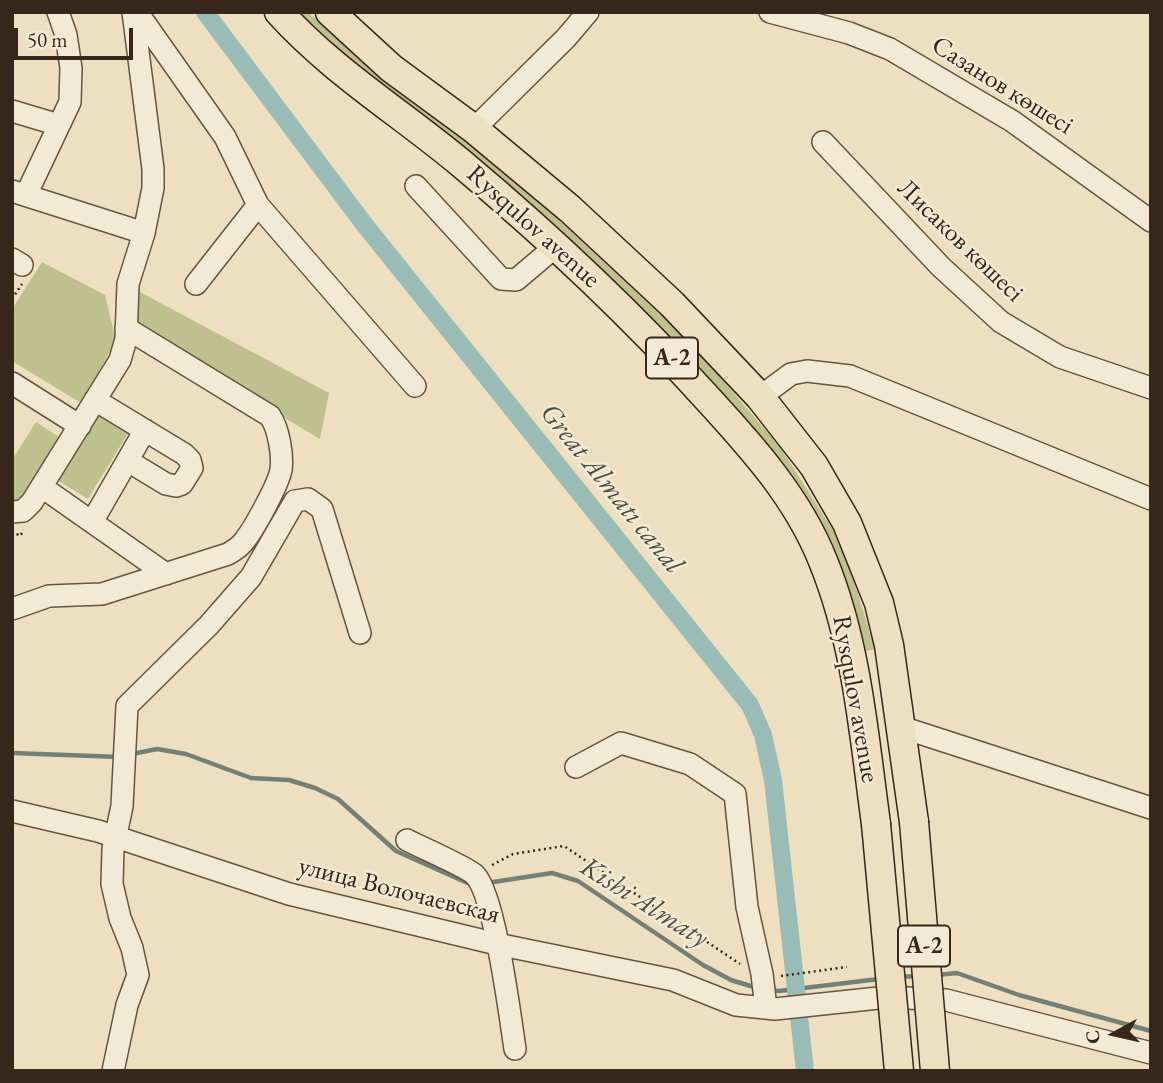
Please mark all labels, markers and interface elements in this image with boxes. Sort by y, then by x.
scale bar [18,14,136,58]
text: 50 m [27,26,68,53]
street label: Сазанов көшесі [925,30,1079,142]
street label: Rysqulov avenue [460,159,606,295]
street label: Лисаков көшесі [890,173,1030,309]
road number: A-2 [646,338,698,379]
water label: Great Almatı canal [532,397,690,581]
street label: Rysqulov avenue [825,613,885,785]
water label: Kіshі Almaty [574,850,714,956]
street label: улица Волочаевская [295,851,503,931]
road number: A-2 [898,926,950,966]
north arrow [1079,999,1149,1069]
text: С [1079,1029,1106,1045]

